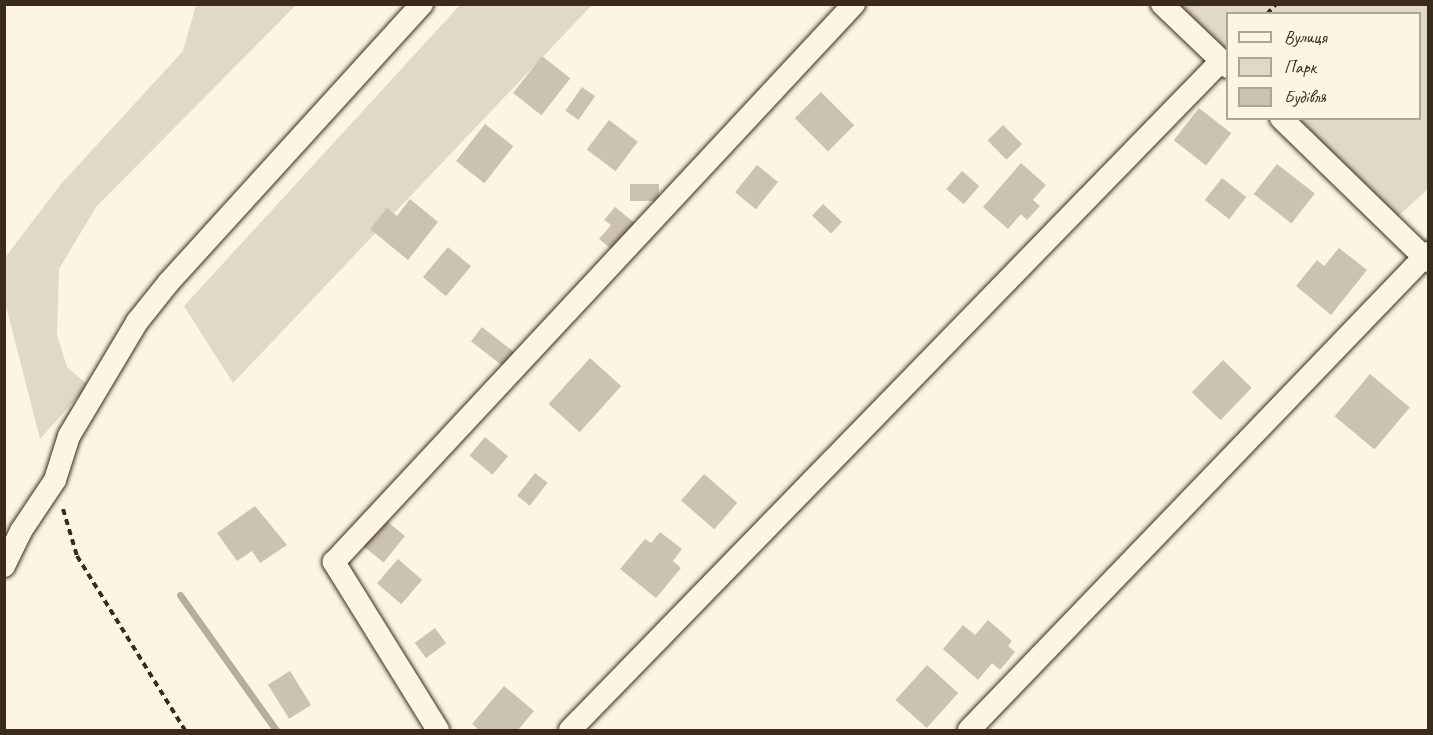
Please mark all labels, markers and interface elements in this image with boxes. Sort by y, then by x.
legend [1226,12,1421,120]
text: Вулиця [1284,26,1327,48]
text: Парк [1284,56,1316,78]
text: Будівля [1284,86,1326,108]

